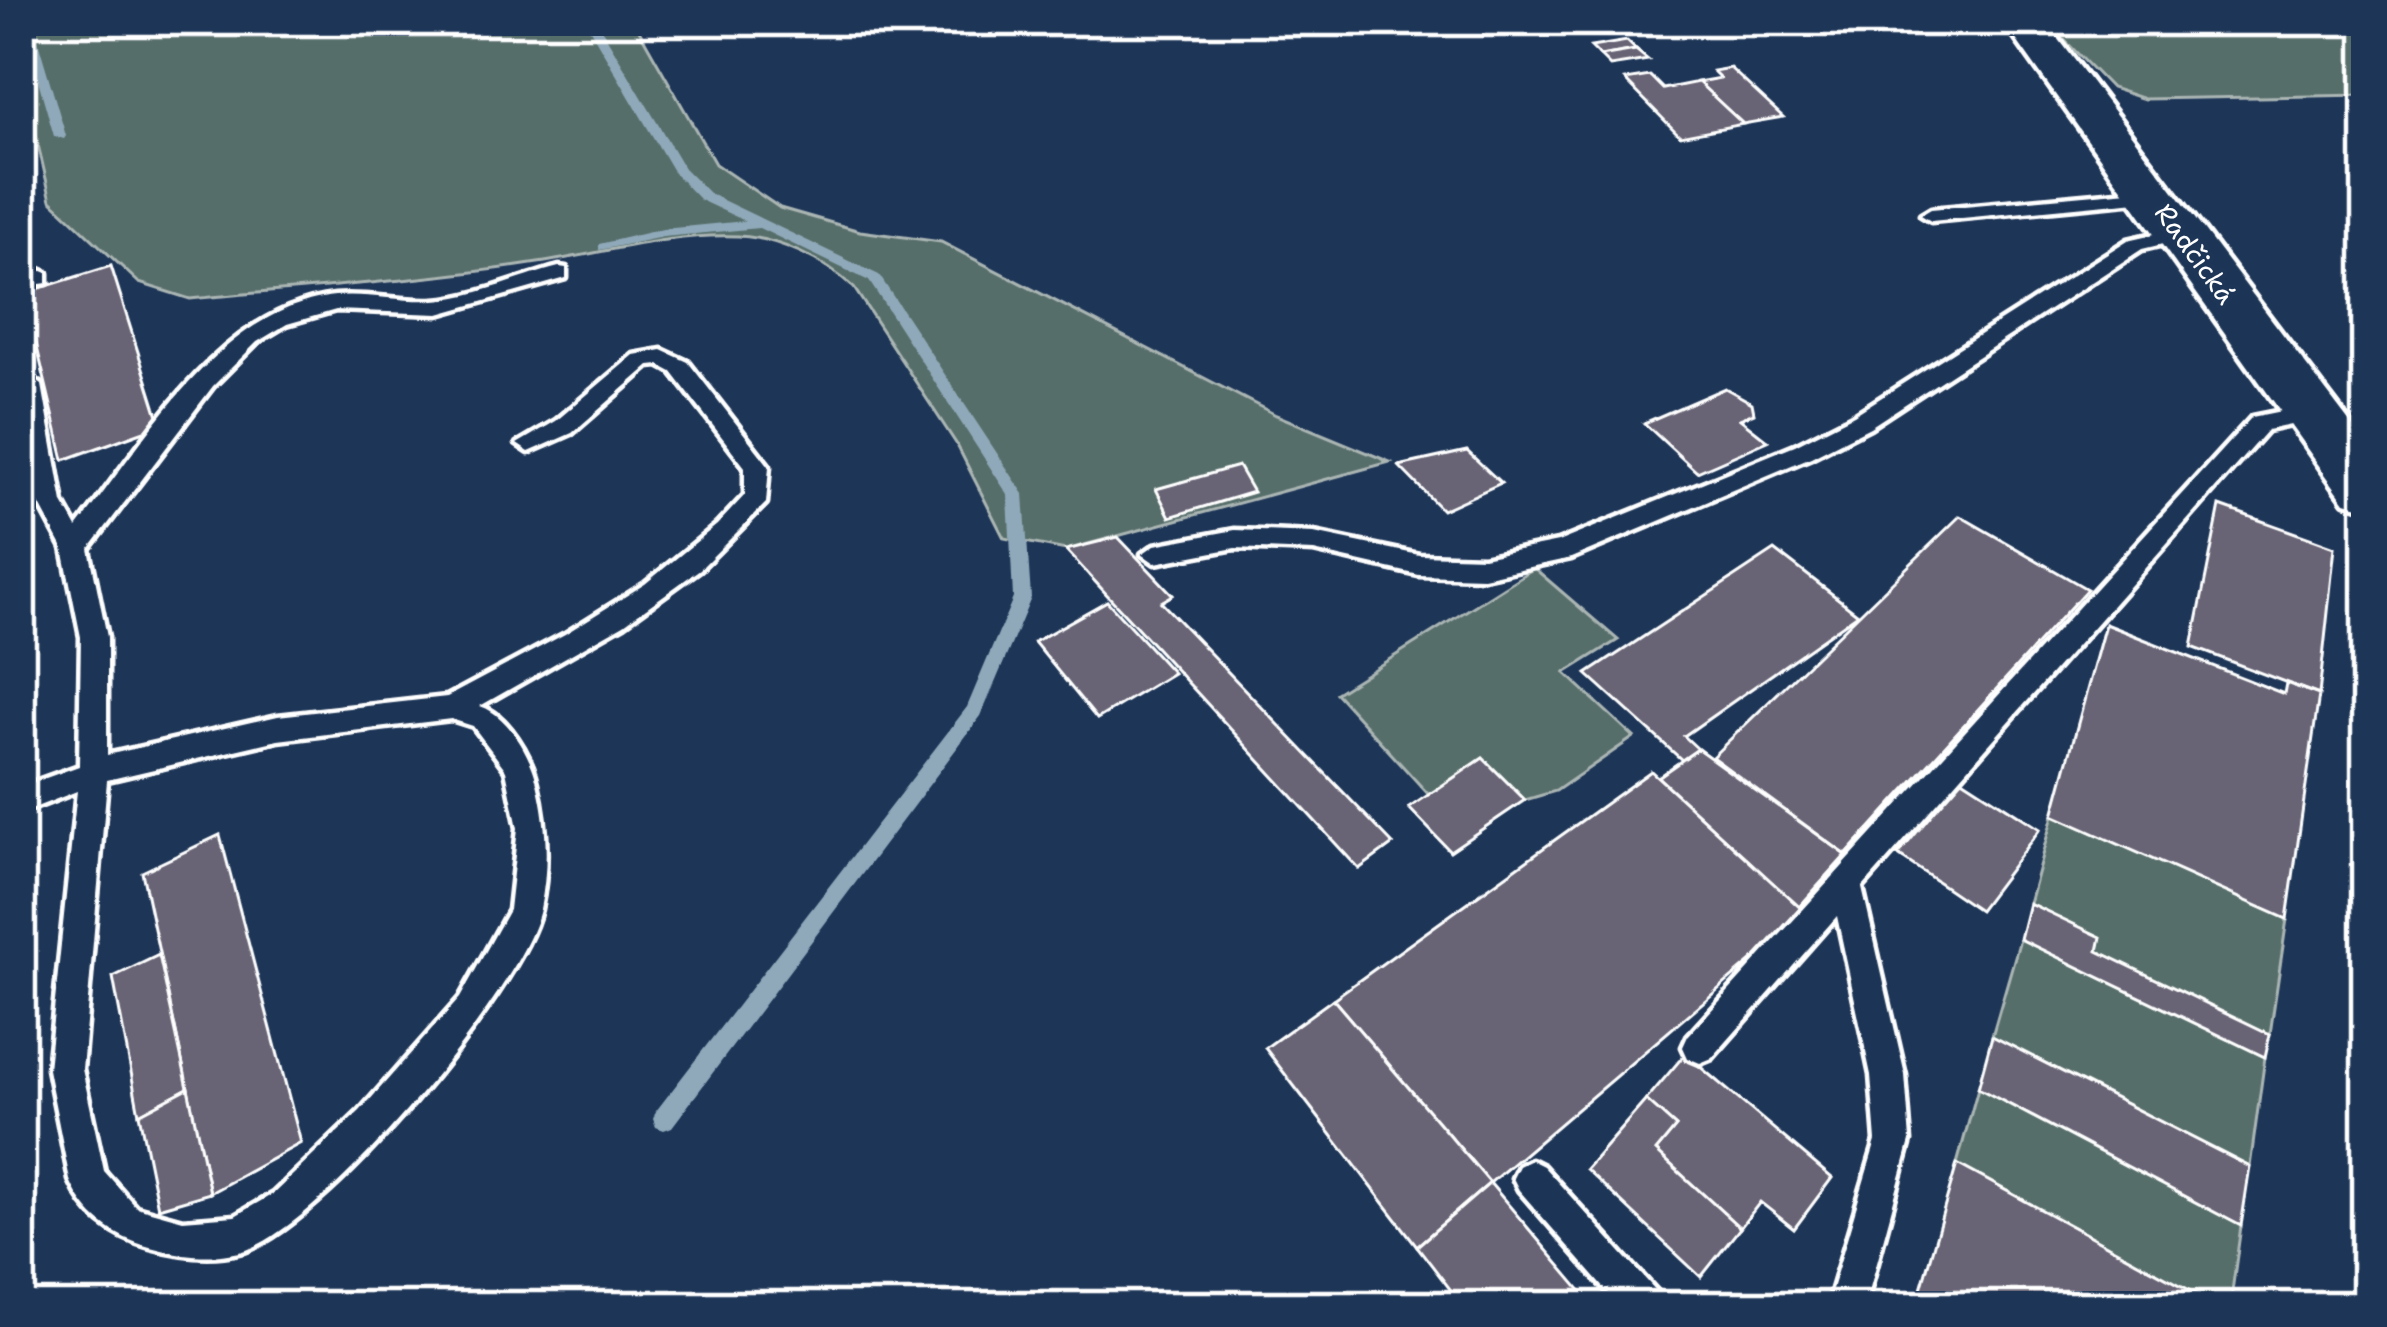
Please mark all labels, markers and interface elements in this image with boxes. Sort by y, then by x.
street label: Radčická [2146,196,2245,312]

